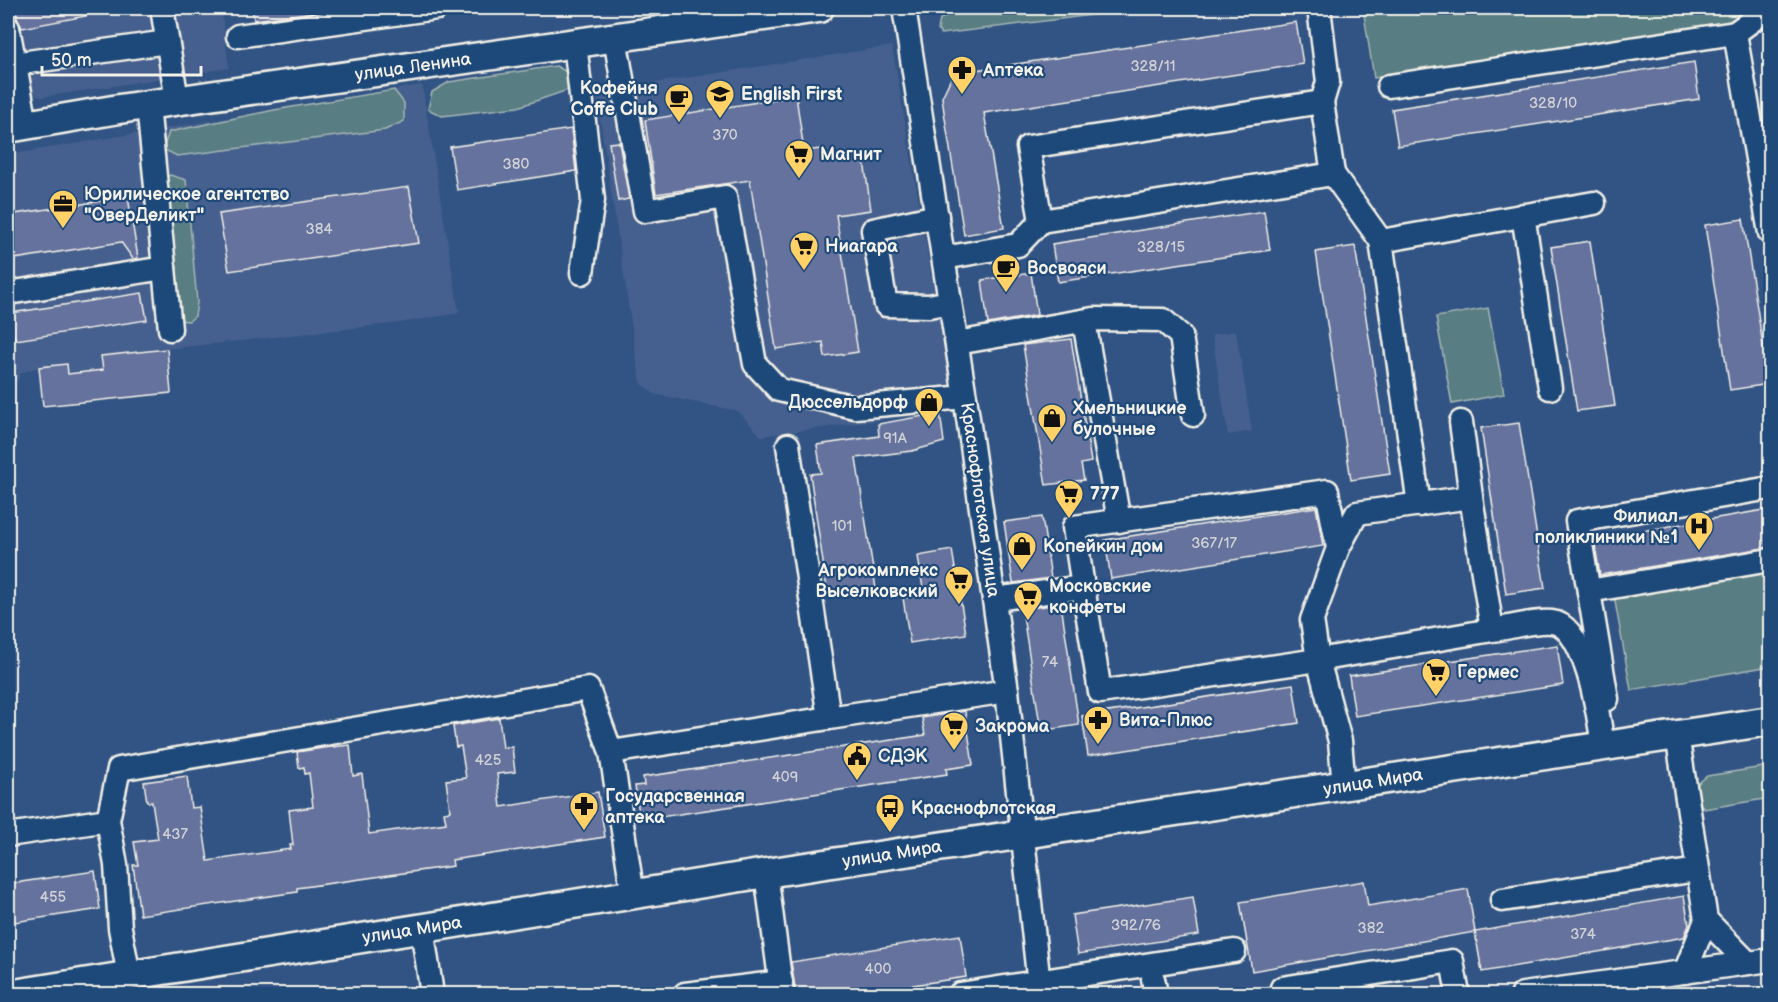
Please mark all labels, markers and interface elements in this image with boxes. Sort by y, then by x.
scale bar [42,39,201,77]
street label: улица Ленина [354,48,473,86]
text: 50 m [51,50,92,71]
pharmacy icon: Аптека [946,54,978,96]
house number: 328/11 [1130,57,1176,76]
place label: Аптека [982,60,1044,81]
place label: Кофейня Coffe Club [571,78,658,120]
school or university icon: English First [704,78,736,120]
cafe icon: Кофейня Coffe Club [663,82,695,124]
place label: English First [741,84,842,105]
house number: 328/10 [1529,94,1577,113]
house number: 370 [712,126,738,145]
supermarket icon: Магнит [783,138,815,180]
place label: Магнит [820,144,882,165]
house number: 380 [503,155,530,174]
place label: Юрилическое агентство "ОверДеликт" [84,184,289,226]
office icon: Юрилическое агентство "ОверДеликт" [47,188,79,230]
house number: 384 [305,220,333,239]
supermarket icon: Ниагара [788,230,820,272]
place label: Ниагара [825,236,898,257]
house number: 328/15 [1137,238,1185,257]
cafe icon: Восвояси [990,252,1022,294]
place label: Восвояси [1027,258,1107,279]
shop icon: Дюссельдорф [913,386,945,428]
place label: Дюссельдорф [788,392,909,413]
place label: Хмельницкие булочные [1072,398,1186,440]
street label: Краснофлотская улица [956,401,1004,599]
shop icon: Хмельницкие булочные [1036,402,1068,444]
house number: 91А [883,429,908,448]
supermarket icon: 777 [1053,478,1085,520]
place label: 777 [1090,484,1120,505]
place label: Филиал поликлиники №1 [1535,506,1678,548]
hospital icon: Филиал поликлиники №1 [1683,510,1715,552]
house number: 101 [832,517,852,536]
shop icon: Копейкин дом [1006,530,1038,572]
house number: 367/17 [1191,534,1237,553]
place label: Копейкин дом [1043,536,1163,557]
place label: Агрокомплекс Выселковский [815,560,938,602]
supermarket icon: Агрокомплекс Выселковский [943,564,975,606]
place label: Московские конфеты [1049,576,1151,618]
supermarket icon: Московские конфеты [1012,580,1044,622]
house number: 74 [1042,653,1058,672]
supermarket icon: Гермес [1420,656,1452,698]
place label: Гермес [1457,662,1519,683]
pharmacy icon: Вита-Плюс [1082,704,1114,746]
supermarket icon: Закрома [938,710,970,752]
place label: Вита-Плюс [1119,710,1213,731]
place label: Закрома [975,716,1050,737]
public building icon: СДЭК [841,740,873,782]
place label: СДЭК [878,746,928,767]
house number: 425 [475,751,501,770]
street label: улица Мира [1322,764,1425,800]
house number: 409 [772,768,798,787]
place label: Государсвенная аптека [605,786,745,828]
pharmacy icon: Государсвенная аптека [568,790,600,832]
bus stop icon: Краснофлотская [874,792,906,834]
place label: Краснофлотская [911,798,1056,819]
house number: 437 [162,825,189,844]
street label: улица Мира [841,836,944,872]
house number: 455 [40,888,66,907]
street label: улица Мира [361,912,464,948]
house number: 392/76 [1111,916,1161,935]
house number: 382 [1358,919,1385,938]
house number: 374 [1570,925,1596,944]
house number: 400 [865,960,892,979]

